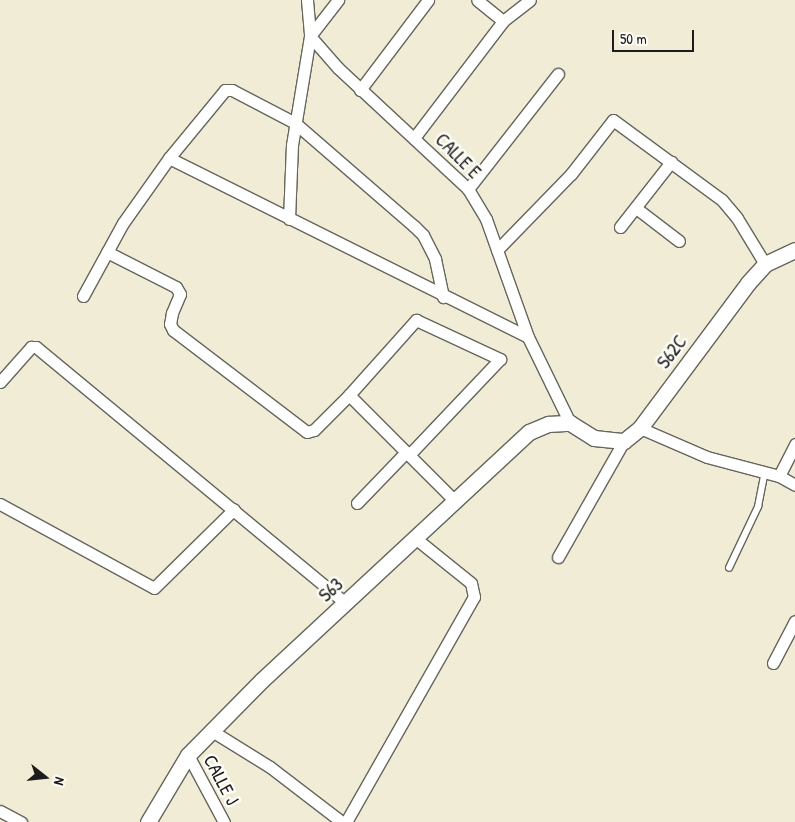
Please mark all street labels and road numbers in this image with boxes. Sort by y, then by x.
street label: CALLE E [430,128,486,184]
street label: S62C [652,331,692,373]
street label: S63 [314,573,348,607]
street label: CALLE J [198,751,244,809]

